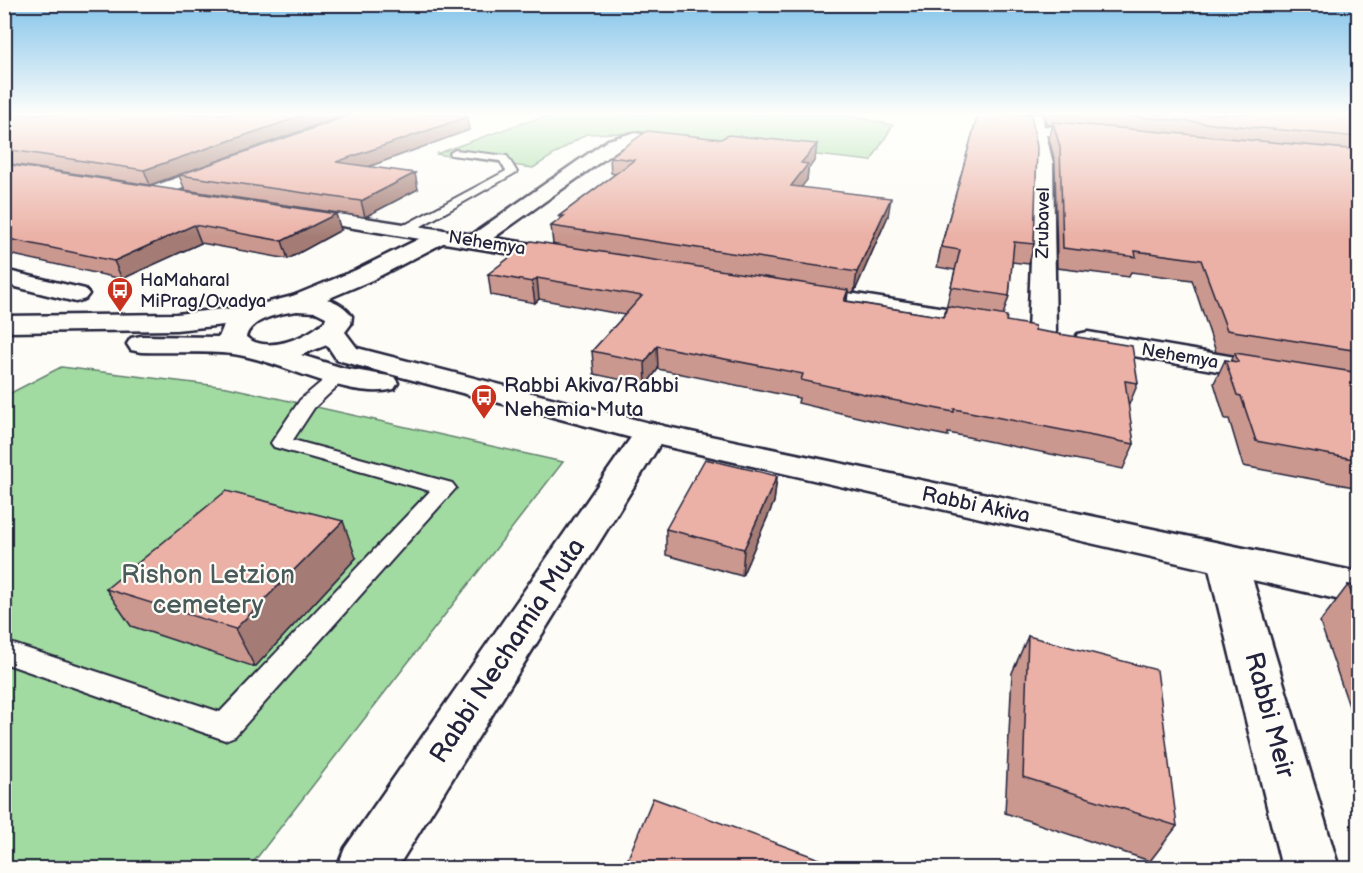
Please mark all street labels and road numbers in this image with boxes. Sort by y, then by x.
street label: Zrubavel [1032,187,1054,260]
street label: Nehemya [447,227,527,259]
street label: Nehemya [1140,339,1220,373]
street label: Rabbi Akiva [920,481,1032,529]
street label: Rabbi Nechamia Muta [424,533,592,769]
street label: Rabbi Meir [1237,649,1301,782]

